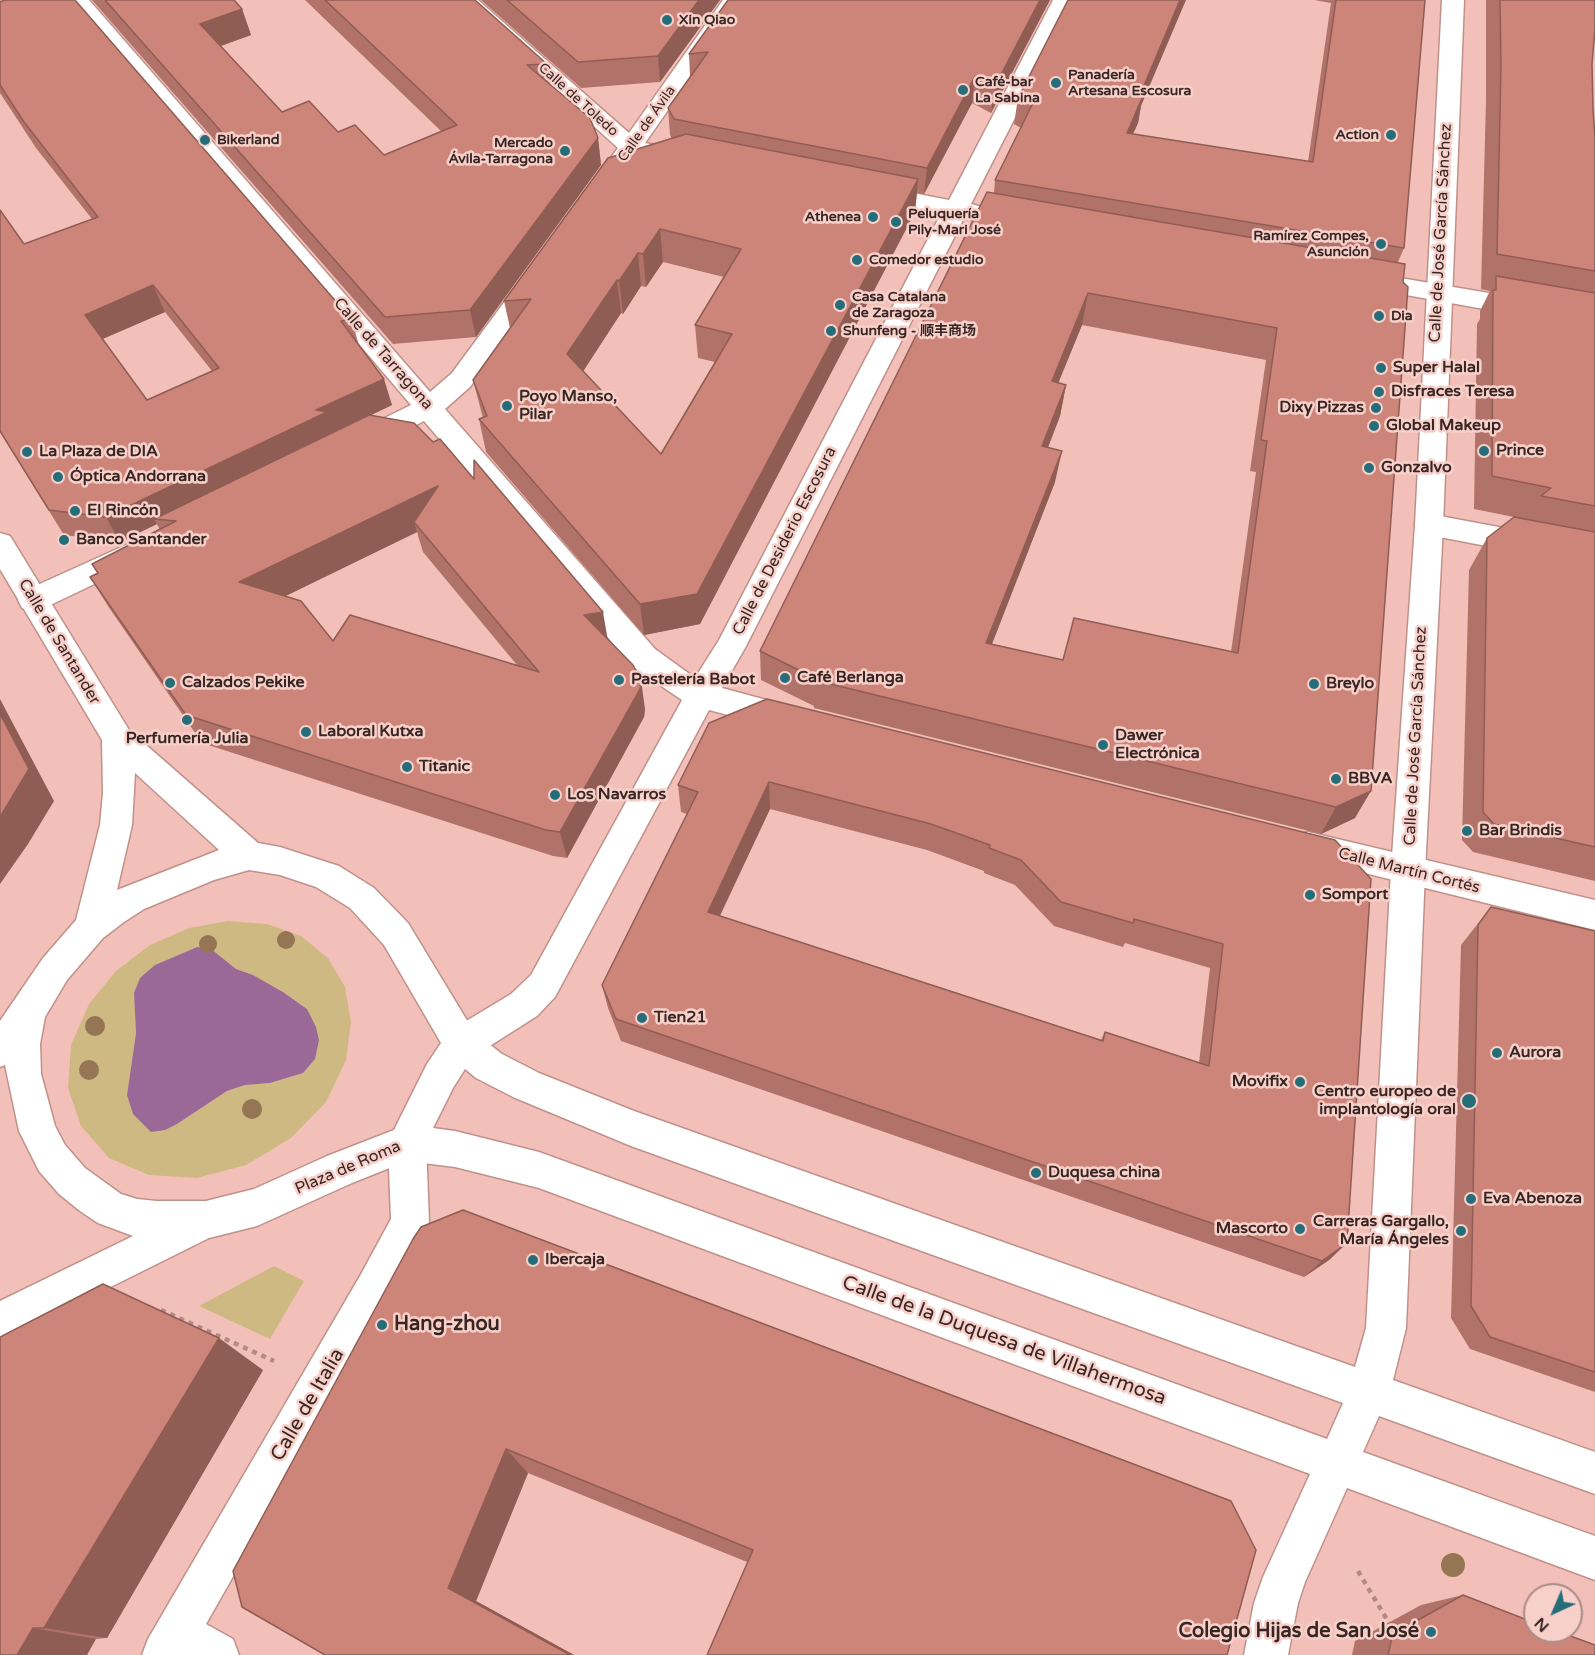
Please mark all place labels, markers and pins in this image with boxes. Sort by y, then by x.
place label: Xin Qiao [679,12,735,28]
marker: Xin Qiao [660,13,674,27]
place label: Panadería Artesana Escosura [1068,67,1191,100]
place label: Café-bar La Sabina [975,74,1040,106]
marker: Panadería Artesana Escosura [1049,76,1063,90]
marker: Café-bar La Sabina [956,83,970,97]
place label: Action [1335,127,1379,143]
marker: Action [1384,128,1398,142]
place label: Bikerland [217,132,280,148]
marker: Bikerland [198,133,212,147]
place label: Mercado Ávila-Tarragona [448,135,553,168]
marker: Mercado Ávila-Tarragona [558,144,572,158]
place label: Peluquería Pily-Mari José [908,206,1001,238]
place label: Athenea [805,209,861,225]
marker: Athenea [866,210,880,224]
marker: Peluquería Pily-Mari José [889,215,903,229]
place label: Ramírez Compes, Asunción [1253,228,1369,260]
marker: Ramírez Compes, Asunción [1374,237,1388,251]
place label: Comedor estudio [869,252,983,268]
marker: Comedor estudio [850,253,864,267]
place label: Casa Catalana de Zaragoza [852,289,946,322]
marker: Casa Catalana de Zaragoza [833,298,847,312]
place label: Dia [1391,308,1413,324]
marker: Dia [1372,309,1386,323]
place label: Shunfeng - 顺丰商场 [843,323,976,339]
marker: Shunfeng - 顺丰商场 [824,324,838,338]
place label: Super Halal [1393,358,1480,378]
marker: Super Halal [1374,361,1388,375]
place label: Disfraces Teresa [1391,382,1515,402]
marker: Disfraces Teresa [1372,385,1386,399]
place label: Poyo Manso, Pilar [519,387,617,425]
place label: Dixy Pizzas [1279,398,1364,418]
marker: Poyo Manso, Pilar [500,399,514,413]
marker: Dixy Pizzas [1369,401,1383,415]
place label: Global Makeup [1386,416,1501,436]
marker: Global Makeup [1367,419,1381,433]
place label: Prince [1496,441,1544,461]
place label: La Plaza de DIA [39,442,158,462]
marker: Prince [1477,444,1491,458]
marker: La Plaza de DIA [20,445,34,459]
place label: Gonzalvo [1381,458,1452,478]
marker: Gonzalvo [1362,461,1376,475]
place label: Óptica Andorrana [70,467,206,487]
marker: Óptica Andorrana [51,470,65,484]
place label: El Rincón [87,501,158,521]
marker: El Rincón [68,504,82,518]
place label: Banco Santander [76,530,207,550]
marker: Banco Santander [57,533,71,547]
place label: Café Berlanga [797,668,904,688]
place label: Pastelería Babot [631,670,755,690]
marker: Café Berlanga [778,671,792,685]
place label: Calzados Pekike [182,673,305,693]
marker: Pastelería Babot [612,673,626,687]
place label: Breylo [1326,674,1374,694]
marker: Calzados Pekike [163,676,177,690]
marker: Breylo [1307,677,1321,691]
marker: Perfumería Julia [180,713,194,727]
place label: Laboral Kutxa [318,722,424,742]
marker: Laboral Kutxa [299,725,313,739]
place label: Dawer Electrónica [1115,726,1200,764]
place label: Perfumería Julia [126,729,248,749]
marker: Dawer Electrónica [1096,738,1110,752]
place label: Titanic [419,757,470,777]
marker: Titanic [400,760,414,774]
place label: BBVA [1348,769,1392,789]
marker: BBVA [1329,772,1343,786]
place label: Los Navarros [567,785,666,805]
marker: Los Navarros [548,788,562,802]
place label: Bar Brindis [1479,821,1562,841]
marker: Bar Brindis [1460,824,1474,838]
place label: Somport [1322,885,1388,905]
marker: Somport [1303,888,1317,902]
place label: Tien21 [654,1008,706,1028]
marker: Tien21 [635,1011,649,1025]
place label: Aurora [1509,1043,1561,1063]
marker: Aurora [1490,1046,1504,1060]
place label: Movifix [1232,1072,1288,1092]
marker: Movifix [1293,1075,1307,1089]
place label: Centro europeo de implantología oral [1314,1082,1456,1120]
marker: Centro europeo de implantología oral [1460,1092,1478,1110]
place label: Duquesa china [1048,1163,1160,1183]
marker: Duquesa china [1029,1166,1043,1180]
place label: Eva Abenoza [1483,1189,1582,1209]
marker: Eva Abenoza [1464,1192,1478,1206]
place label: Carreras Gargallo, María Ángeles [1313,1212,1449,1250]
place label: Mascorto [1216,1219,1288,1239]
marker: Mascorto [1293,1222,1307,1236]
marker: Carreras Gargallo, María Ángeles [1454,1224,1468,1238]
place label: Ibercaja [545,1250,605,1270]
marker: Ibercaja [526,1253,540,1267]
place label: Hang-zhou [394,1313,500,1337]
marker: Hang-zhou [375,1318,389,1332]
place label: Colegio Hijas de San José [1179,1620,1419,1644]
marker: Colegio Hijas de San José [1424,1625,1438,1639]

